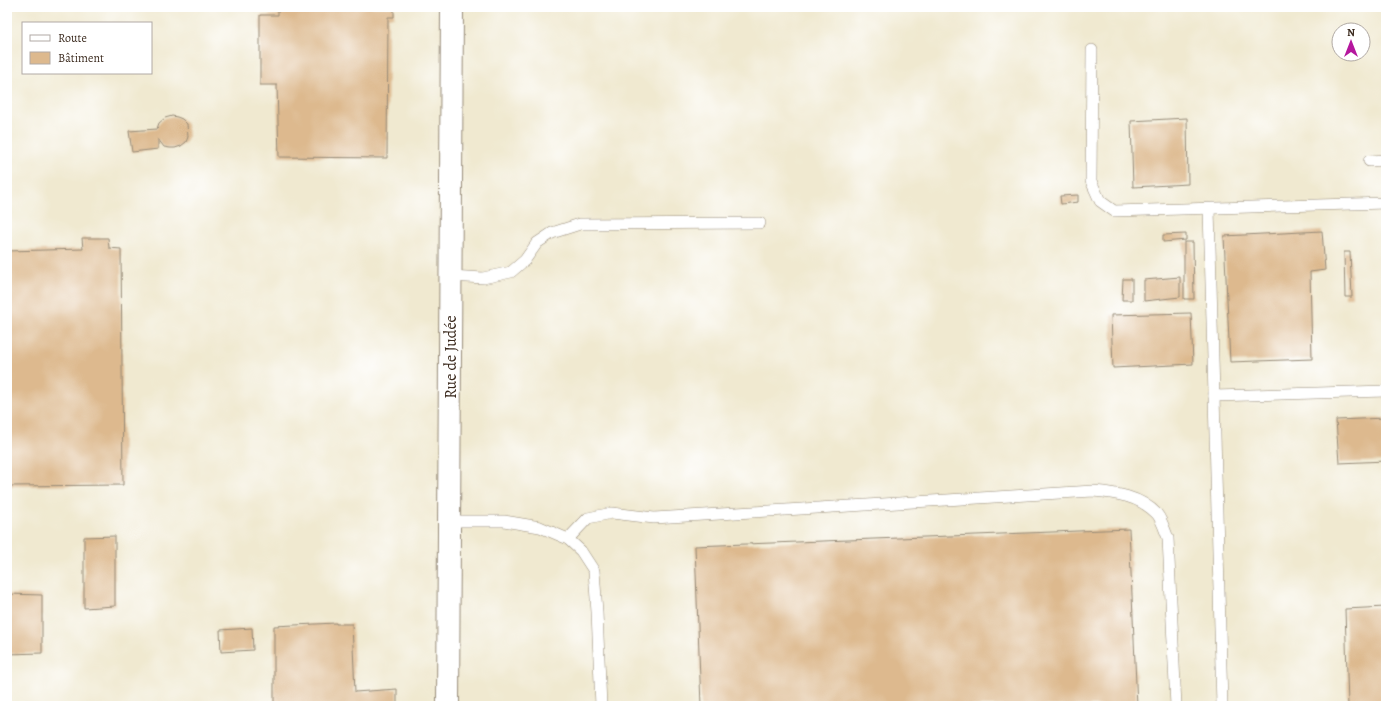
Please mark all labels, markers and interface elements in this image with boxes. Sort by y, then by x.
legend [22,22,152,74]
north arrow [1331,22,1371,62]
text: N [1347,25,1355,40]
text: Route [58,30,87,46]
text: Bâtiment [58,50,104,66]
street label: Rue de Judée [440,315,462,399]

